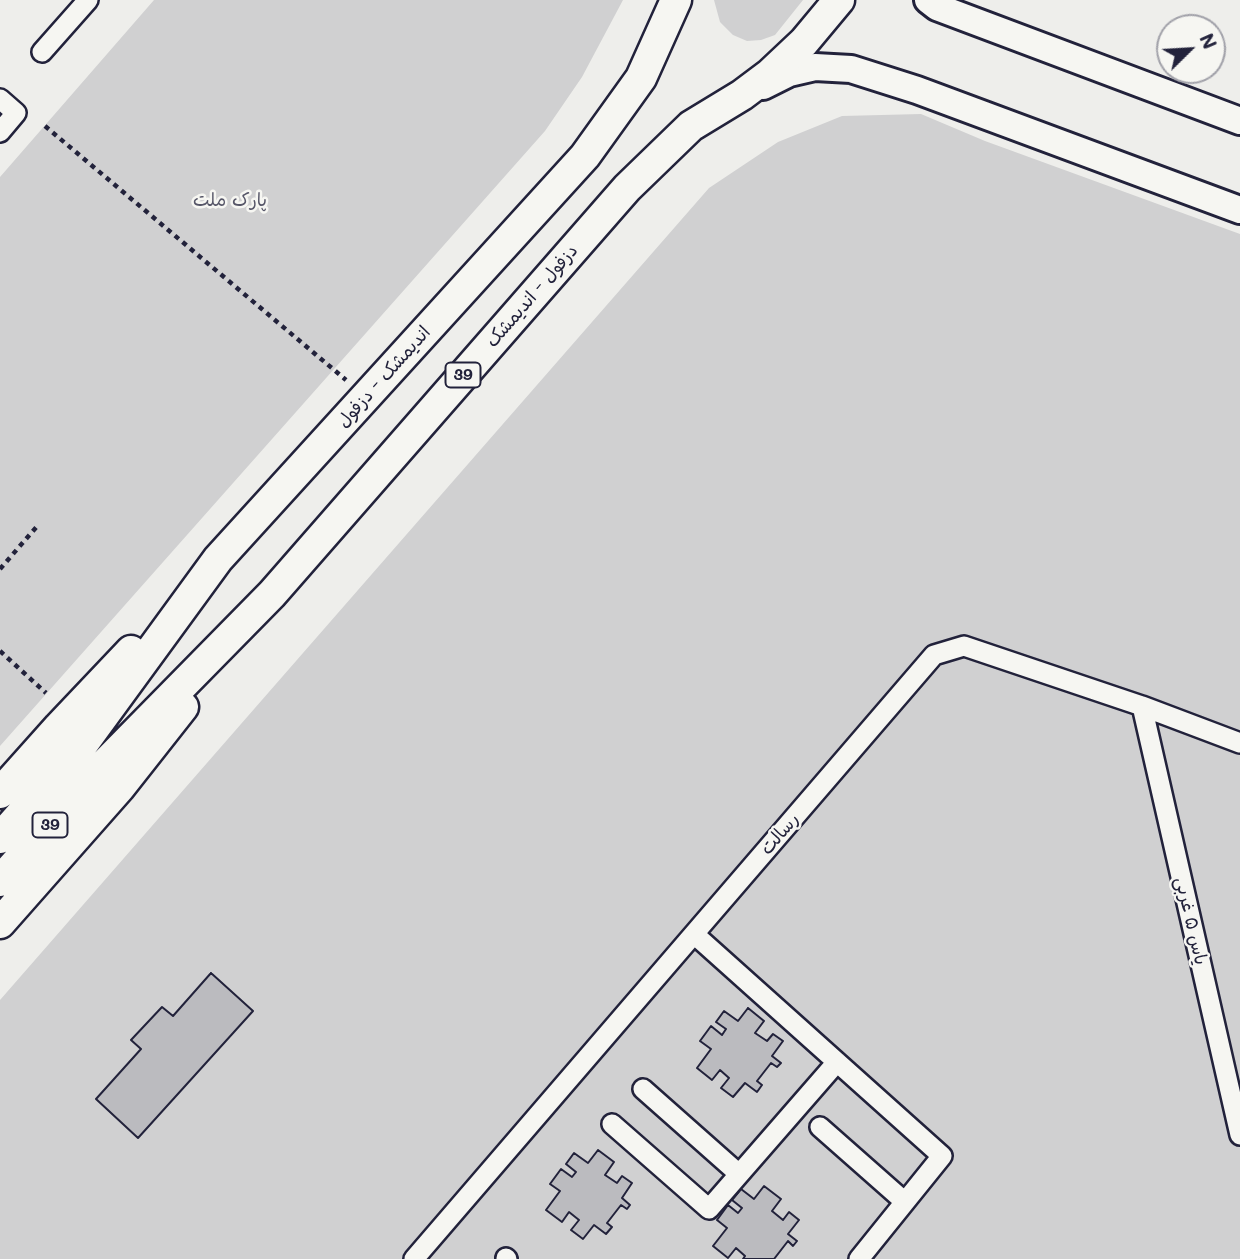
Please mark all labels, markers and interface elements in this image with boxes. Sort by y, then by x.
north arrow [1156,14,1226,84]
text: N [1194,29,1223,53]
park label: پارک ملت [193,189,267,211]
street label: دزفول - اندیمشک [481,240,583,352]
street label: اندیمشک - دزفول [333,322,435,432]
road number: 39 [446,362,480,388]
street label: رسالت [756,809,804,859]
road number: 39 [32,812,68,838]
street label: یاس ۵ غربی [1170,875,1212,967]

